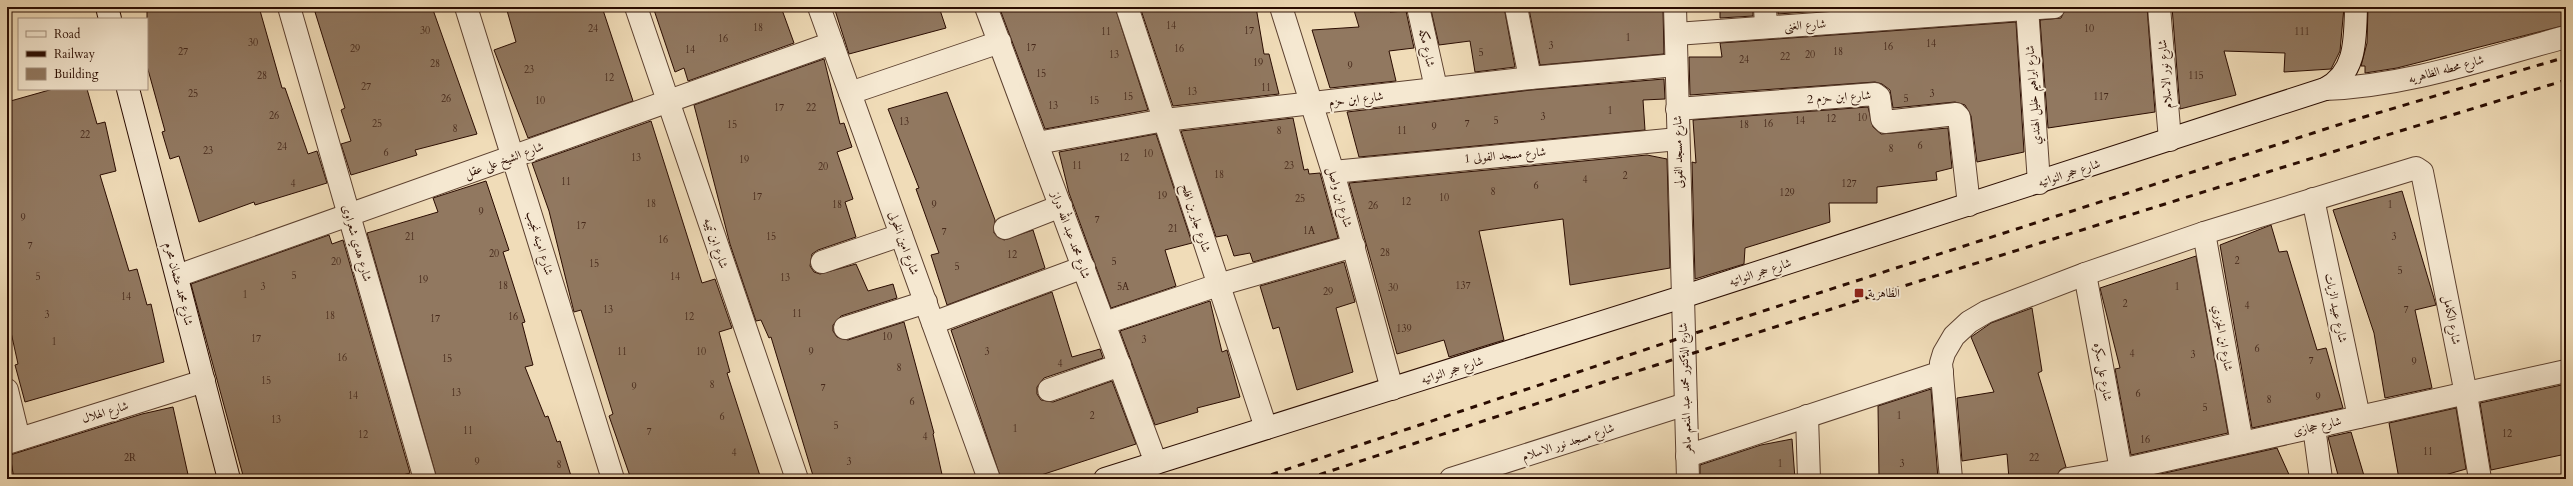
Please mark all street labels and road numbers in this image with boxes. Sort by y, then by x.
street label: شارع الغنى [1784,16,1827,37]
street label: شارع مكه [1412,28,1439,69]
street label: شارع نور الاسلام [2154,38,2179,109]
street label: شارع ابراهيم خليل الهندي [2022,44,2048,145]
street label: شارع محطه الظاهريه [2406,51,2486,90]
street label: شارع ابن حزم 2 [1806,87,1872,110]
street label: شارع ابن حزم [1328,88,1385,113]
street label: شارع مسجد الفولى [1669,115,1690,189]
street label: شارع الشيخ على عقل [462,138,547,185]
street label: شارع مسجد الفولى 1 [1463,143,1547,170]
street label: شارع حجر النواتيه [2036,155,2103,193]
street label: شارع ابن واصل [1321,165,1356,230]
street label: شارع جابر بن افلح [1175,182,1215,256]
street label: شارع محمد عبد الله دراز [1045,188,1096,282]
street label: شارع هدي شعراوى [335,203,376,284]
street label: شارع امينه نجيب [520,209,557,278]
street label: شارع امين الخولى [882,209,923,278]
street label: شارع ابن تيميه [697,216,732,272]
street label: شارع محمد عثمان محرم [158,241,197,328]
street label: شارع حجر النواتيه [1727,254,1794,292]
street label: شارع عبيد الزيات [2318,272,2351,345]
street label: شارع الكامل [2436,294,2465,347]
street label: شارع ابن الجزري [2206,304,2237,373]
street label: شارع الدكتور محمد عبد المنعم ماهر [1675,322,1698,456]
street label: شارع على سكره [2087,342,2116,403]
street label: شارع حجر النواتيه [1419,352,1486,390]
street label: شارع الهلال [80,397,131,430]
street label: شارع حجازى [2291,413,2344,442]
street label: شارع مسجد نور الاسلام [1520,419,1617,467]

